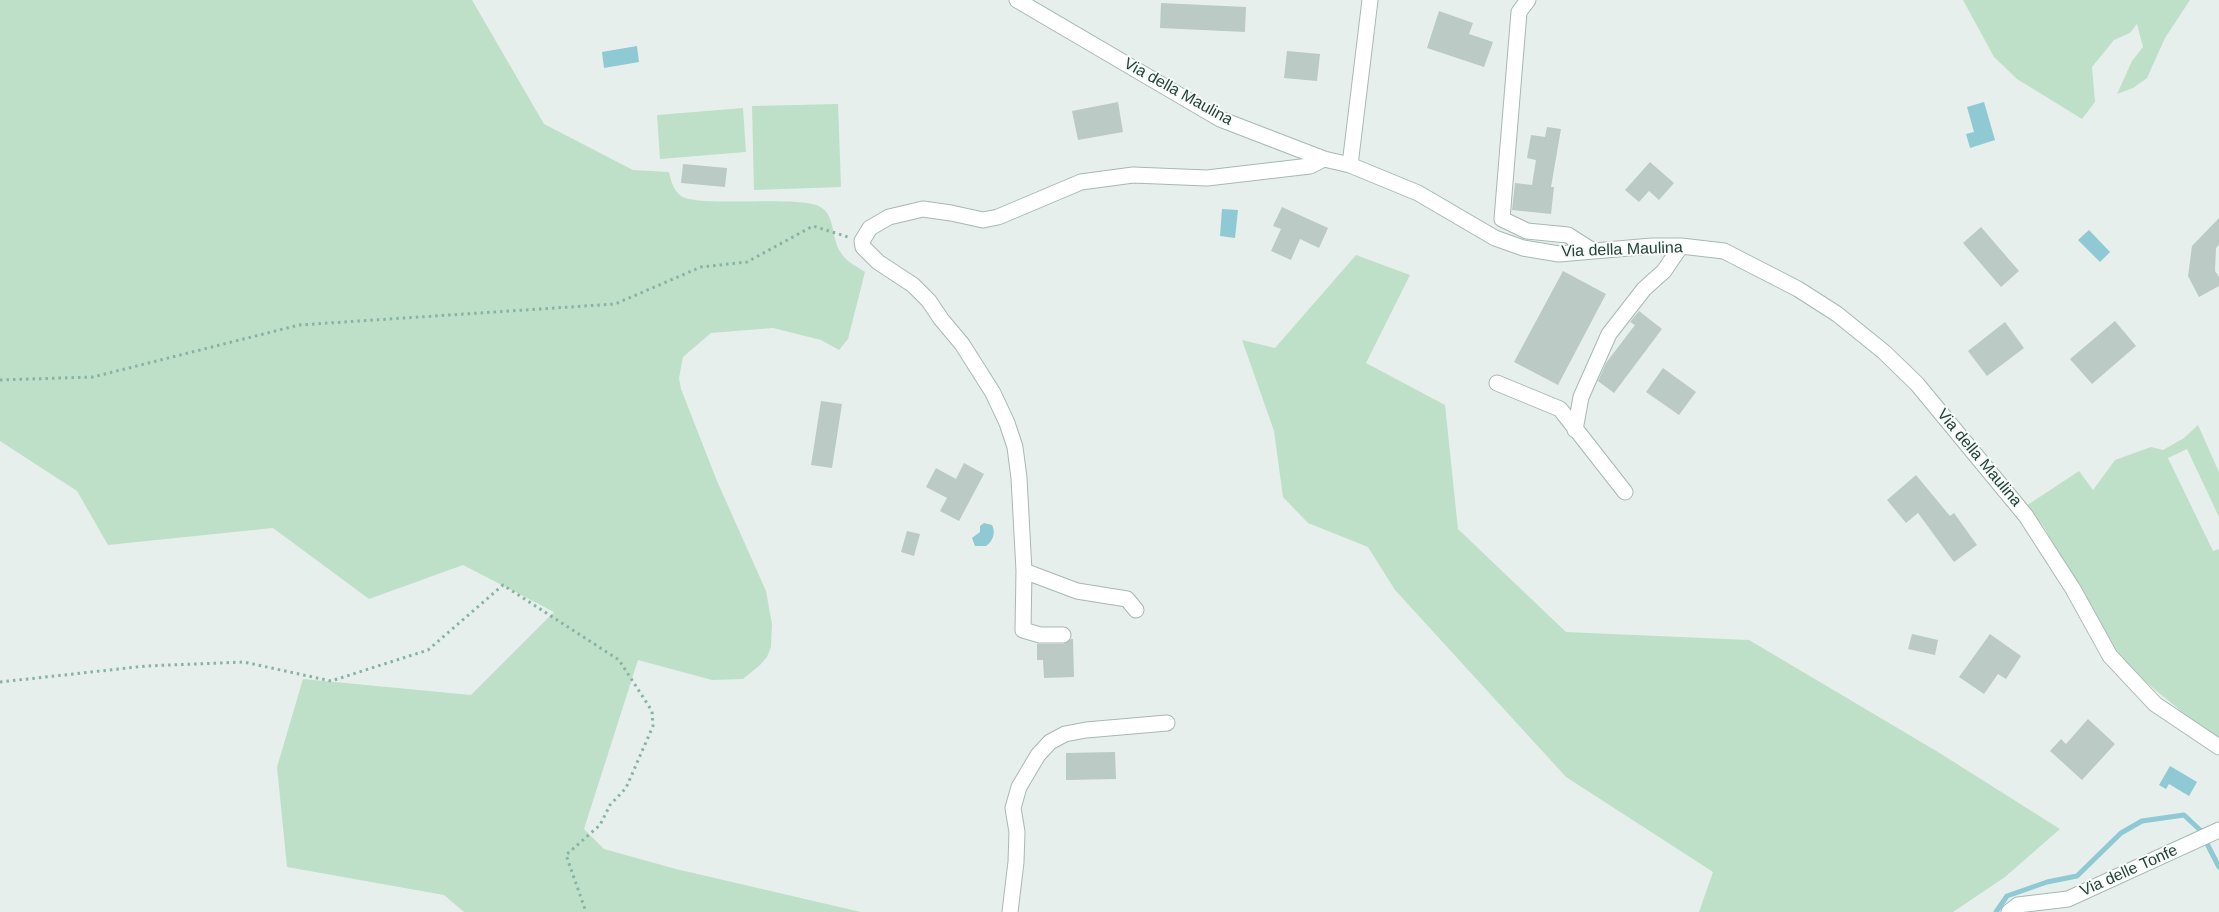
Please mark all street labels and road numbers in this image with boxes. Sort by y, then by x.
street label: Via della Maulina [1120,54,1236,130]
street label: Via della Maulina [1561,238,1683,262]
street label: Via della Maulina [1933,405,2025,511]
street label: Via delle Tonfe [2077,841,2181,901]

